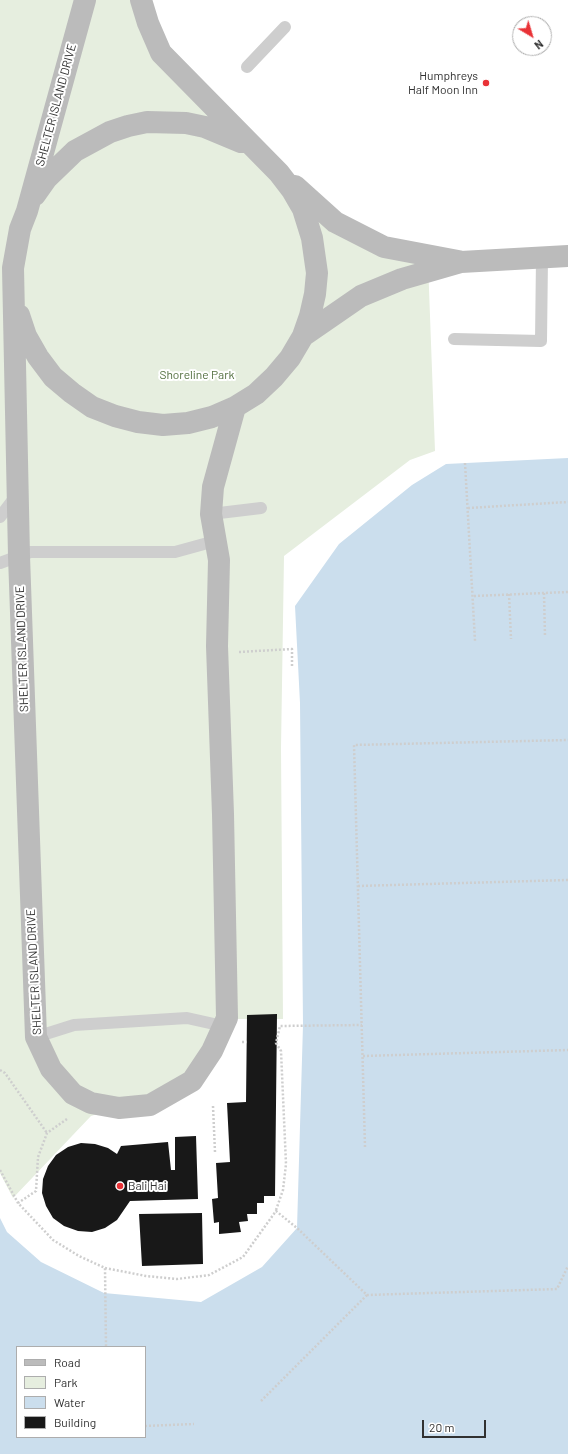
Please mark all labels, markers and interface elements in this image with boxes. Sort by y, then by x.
north arrow [512,16,552,56]
text: N [532,38,546,52]
street label: SHELTER ISLAND DRIVE [33,42,79,168]
place label: Humphreys Half Moon Inn [408,69,478,97]
marker: Humphreys Half Moon Inn [481,78,491,88]
park label: Shoreline Park [159,368,235,382]
street label: SHELTER ISLAND DRIVE [13,586,31,712]
street label: SHELTER ISLAND DRIVE [24,909,44,1035]
place label: Bali Hai [128,1179,167,1193]
marker: Bali Hai [115,1181,125,1191]
legend [16,1346,146,1438]
text: Road [54,1355,81,1369]
text: Park [54,1375,78,1389]
text: Water [54,1395,85,1409]
scale bar [424,1412,488,1438]
text: Building [54,1415,96,1429]
text: 20 m [429,1420,455,1434]

